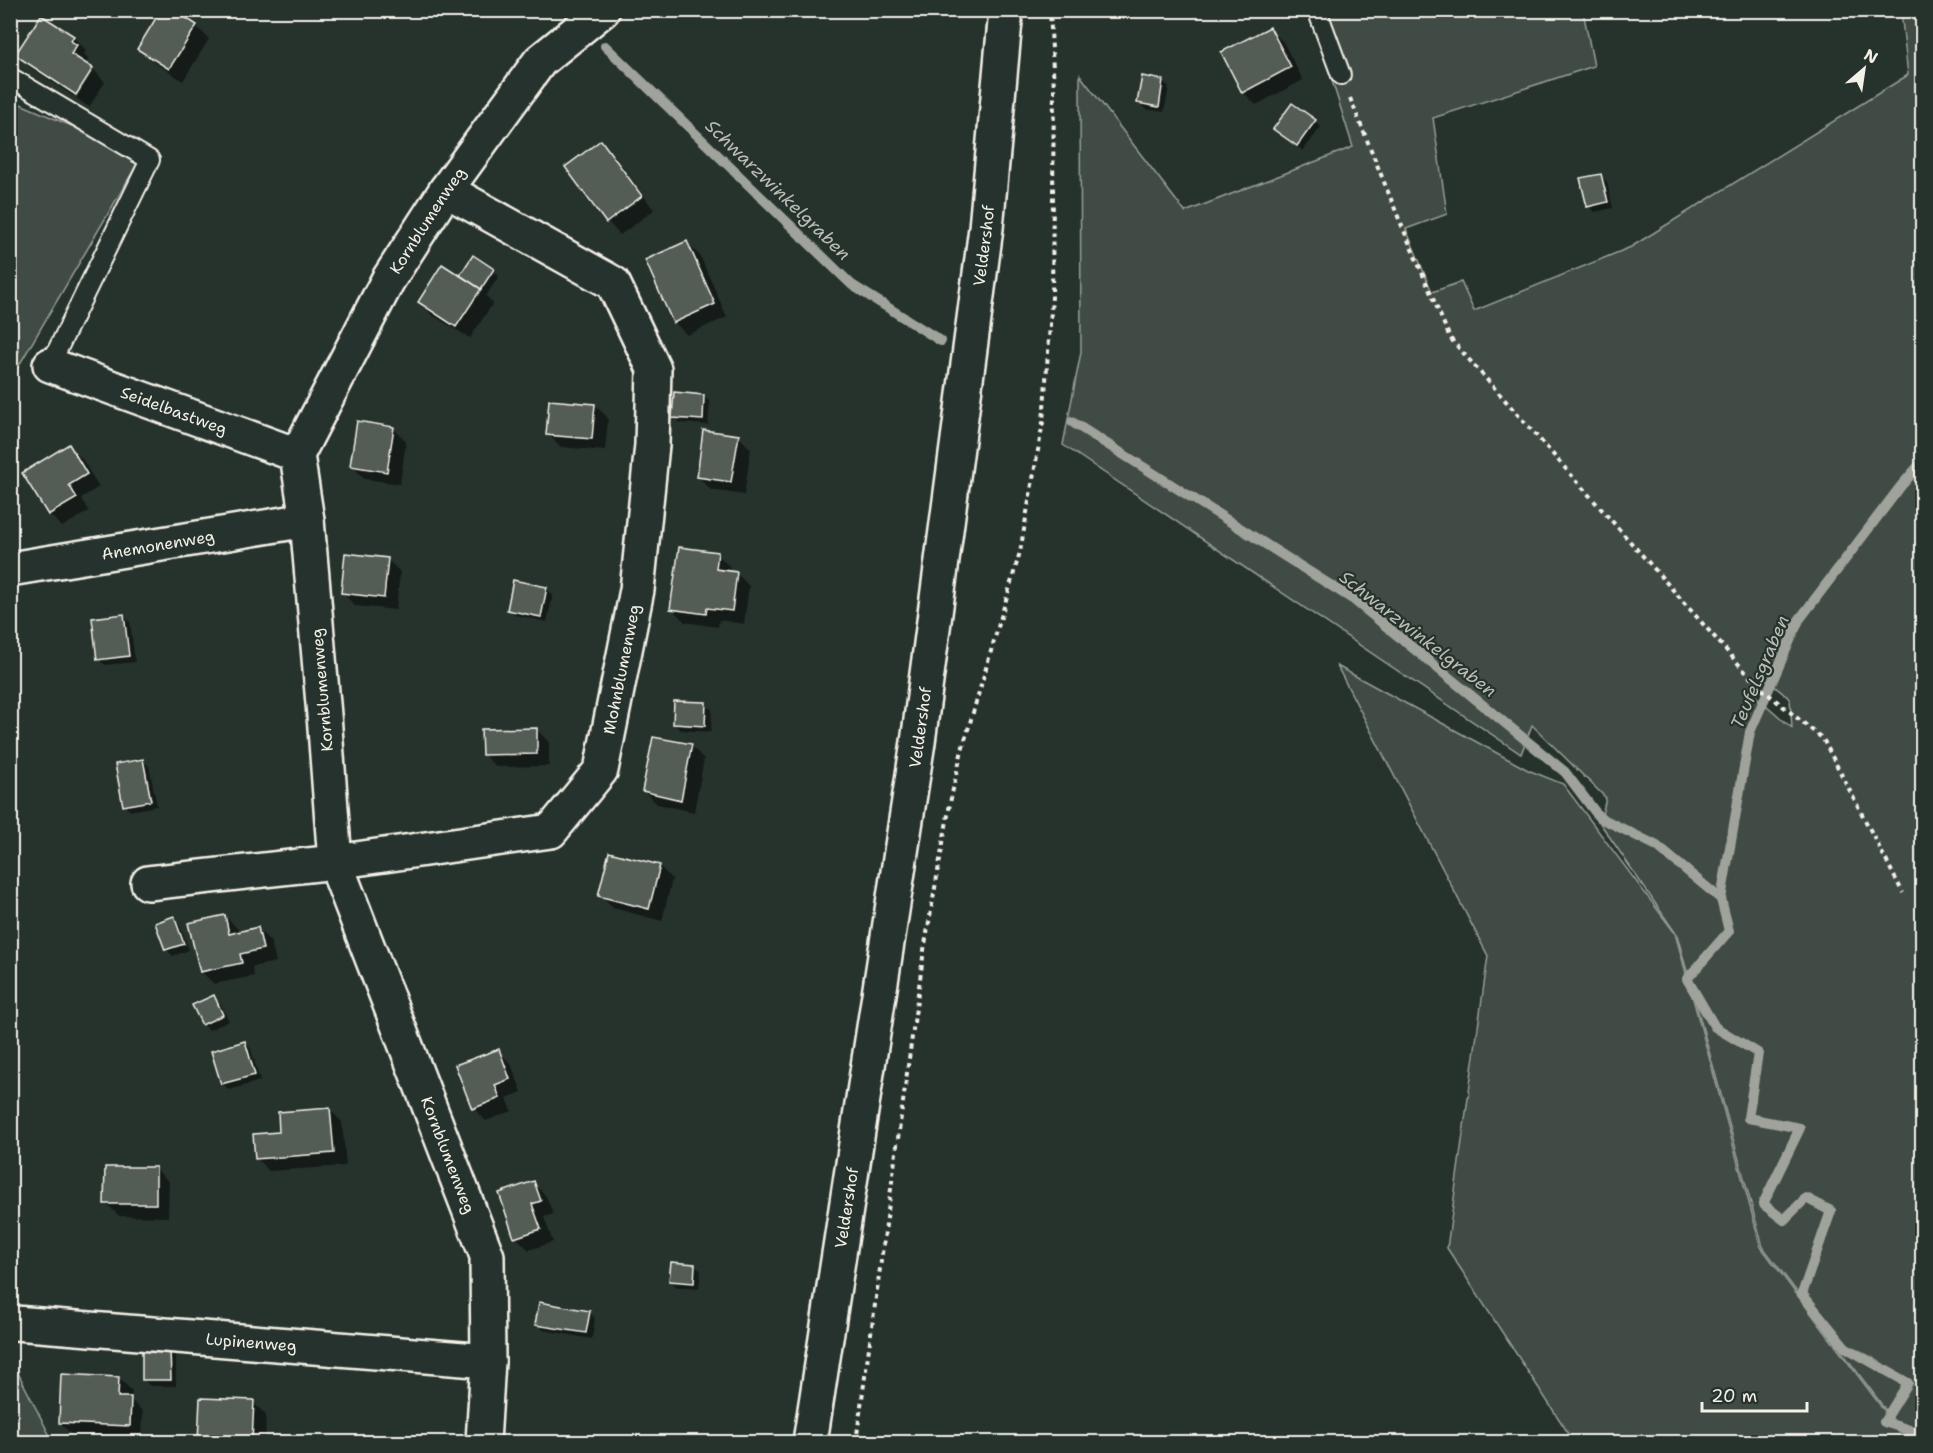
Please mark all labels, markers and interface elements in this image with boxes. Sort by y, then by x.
north arrow [1834,39,1894,99]
text: N [1860,44,1882,69]
water label: Schwarzwinkelgraben [700,114,856,266]
street label: Kornblumenweg [384,163,470,278]
street label: Veldershof [968,203,999,287]
street label: Seidelbastweg [118,381,230,439]
street label: Anemonenweg [100,525,216,564]
water label: Schwarzwinkelgraben [1335,565,1501,703]
street label: Mohnblumenweg [598,602,644,736]
water label: Teufelsgraben [1725,612,1795,732]
street label: Kornblumenweg [306,627,338,752]
street label: Veldershof [904,684,936,769]
street label: Kornblumenweg [416,1094,480,1217]
street label: Veldershof [830,1165,863,1250]
street label: Lupinenweg [205,1328,298,1356]
scale bar [1702,1375,1807,1413]
text: 20 m [1711,1384,1757,1408]

